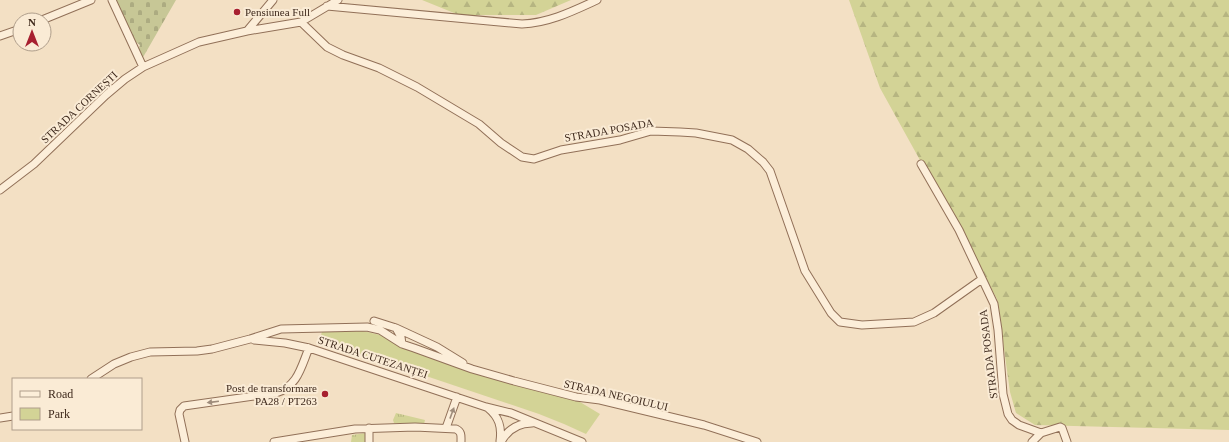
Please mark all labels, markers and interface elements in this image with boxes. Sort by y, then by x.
place label: Pensiunea Full [245,6,310,18]
marker: Pensiunea Full [232,7,242,17]
north arrow [12,12,52,52]
text: N [28,16,36,28]
street label: STRADA CORNEȘTI [38,68,120,145]
street label: STRADA POSADA [564,116,654,144]
street label: STRADA POSADA [977,308,999,399]
street label: STRADA CUTEZANȚEI [316,334,430,381]
street label: STRADA NEGOIULUI [563,377,670,413]
legend [12,378,142,430]
place label: Post de transformare PA28 / PT263 [226,382,317,407]
text: Road [48,387,73,401]
marker: Post de transformare PA28 / PT263 [320,389,330,399]
one-way arrow [207,399,219,405]
one-way arrow [449,406,455,418]
text: Park [48,407,70,421]

